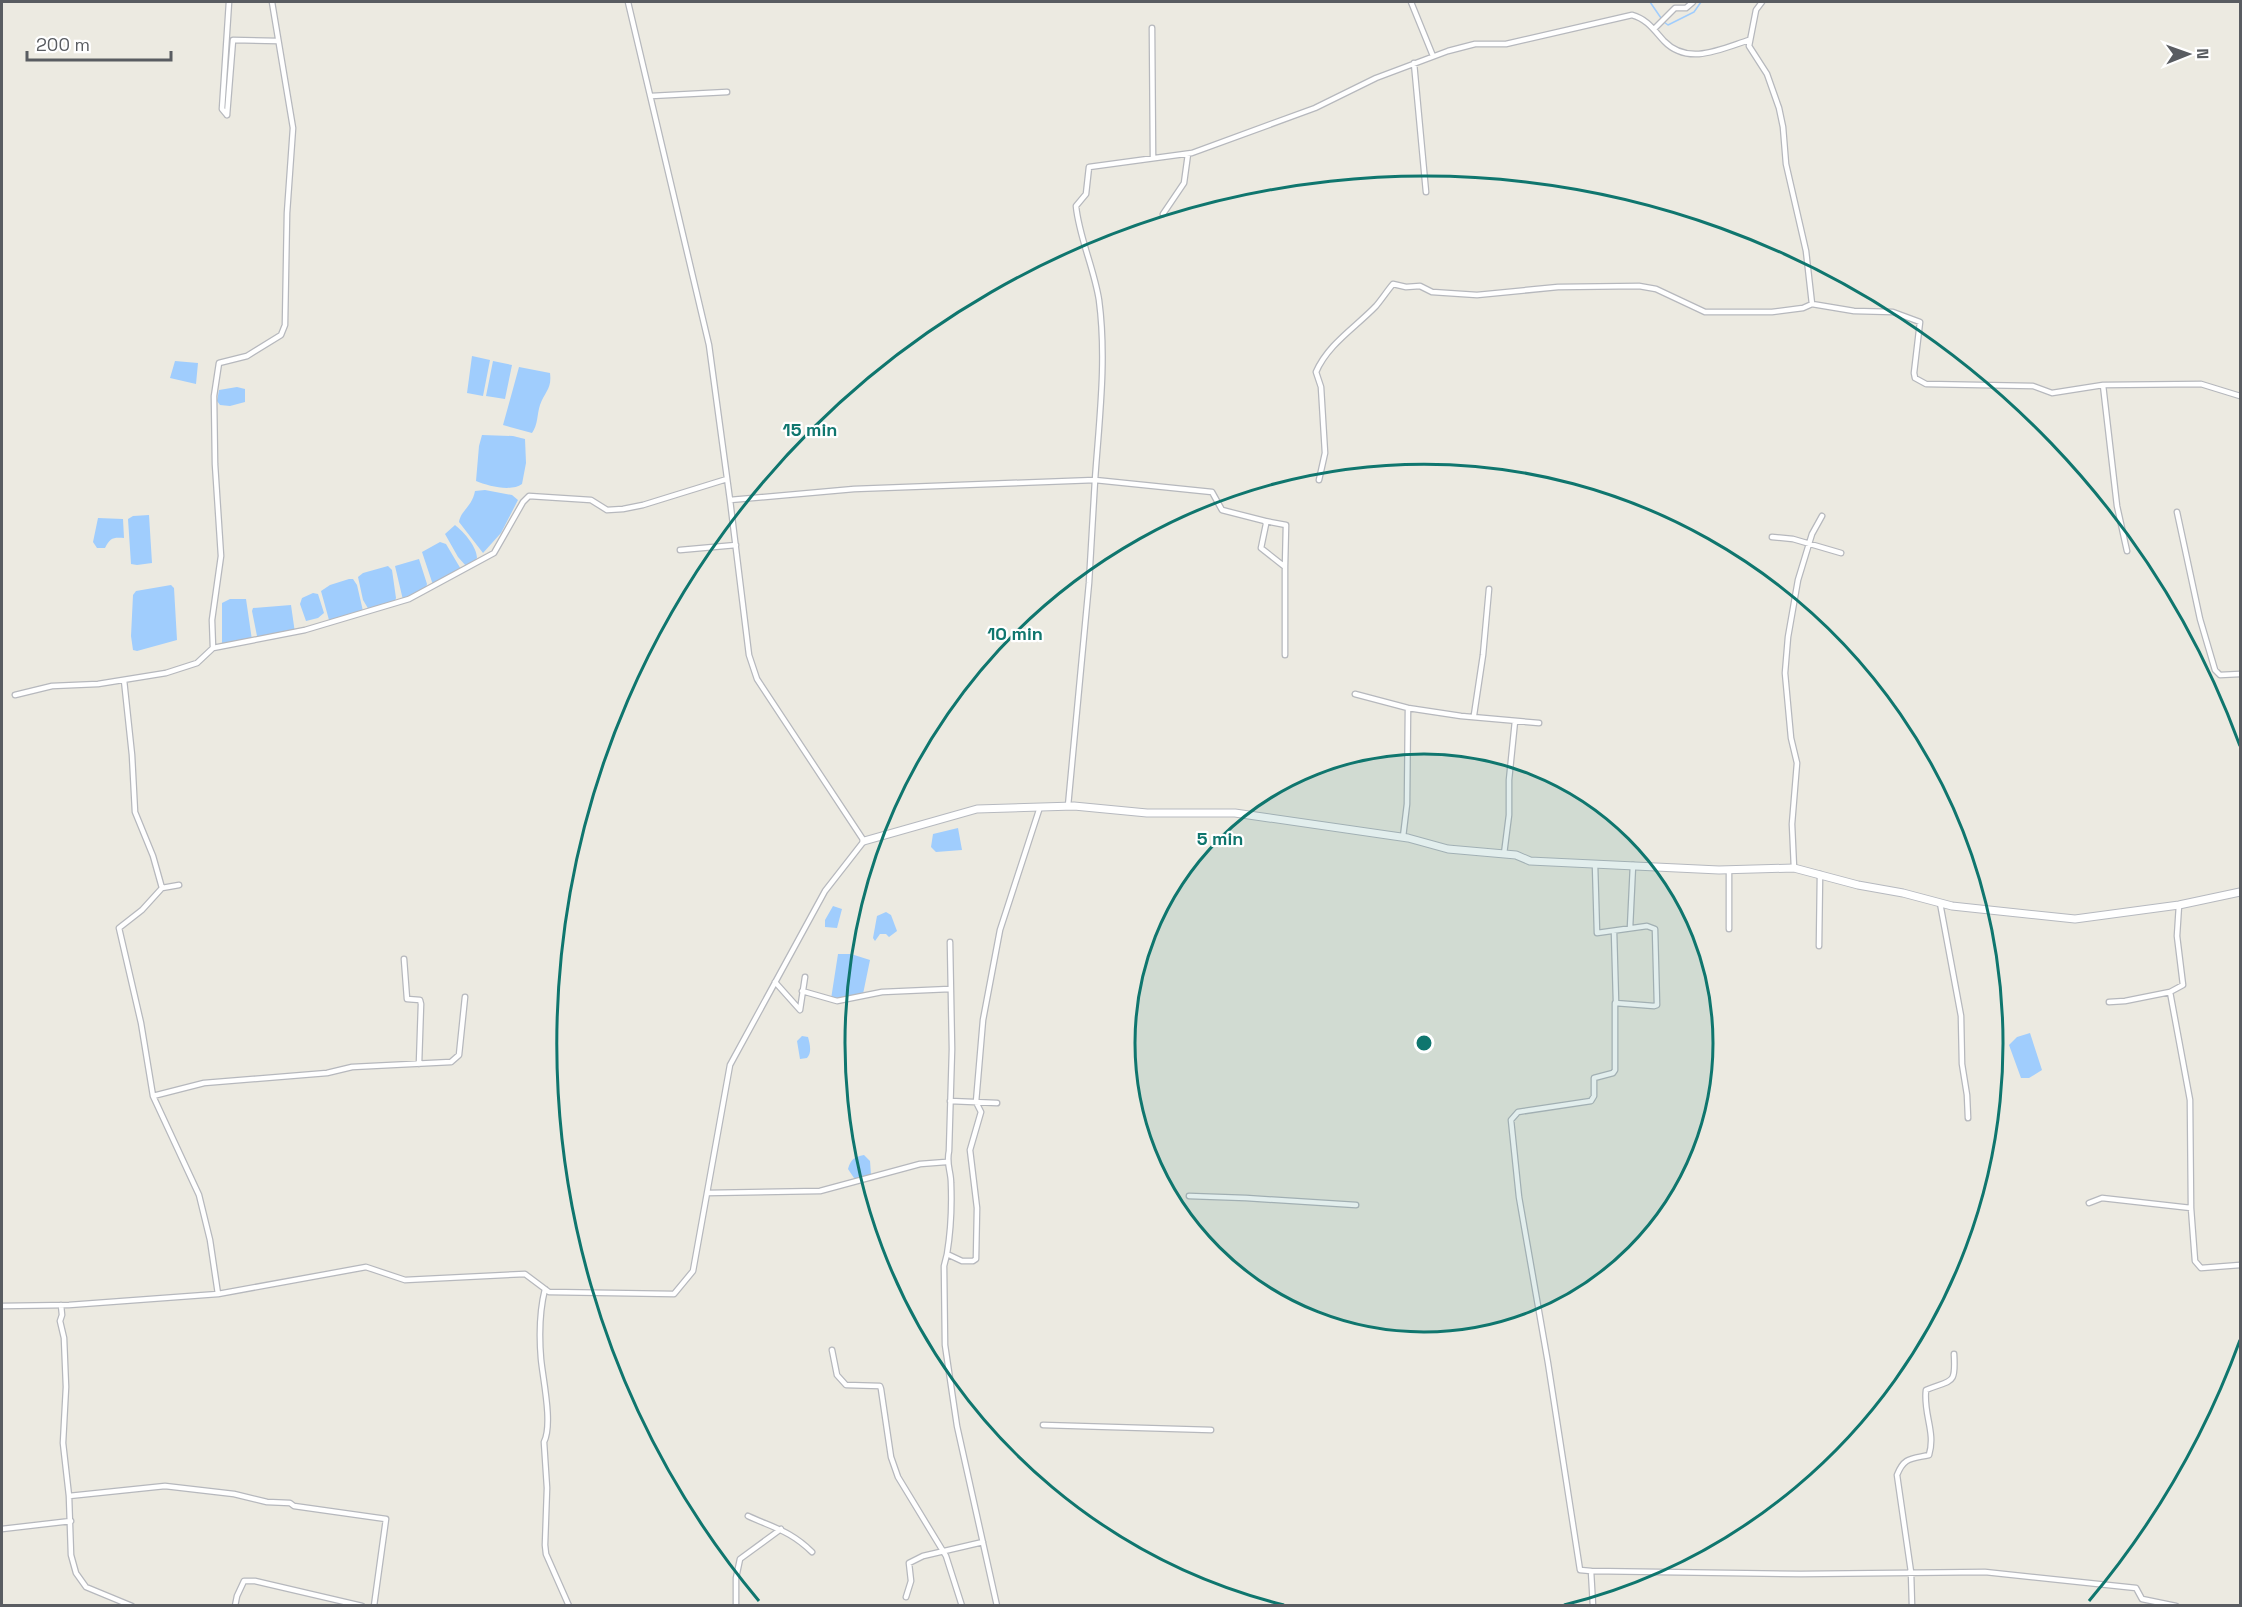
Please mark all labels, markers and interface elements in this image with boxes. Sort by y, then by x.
scale bar [27,24,171,62]
north arrow [2158,24,2218,84]
text: 200 m [36,33,90,56]
text: N [2192,48,2213,59]
text: 15 min [783,418,837,441]
text: 10 min [987,622,1043,645]
text: 5 min [1197,827,1243,850]
centre of rings [1414,1033,1434,1053]

